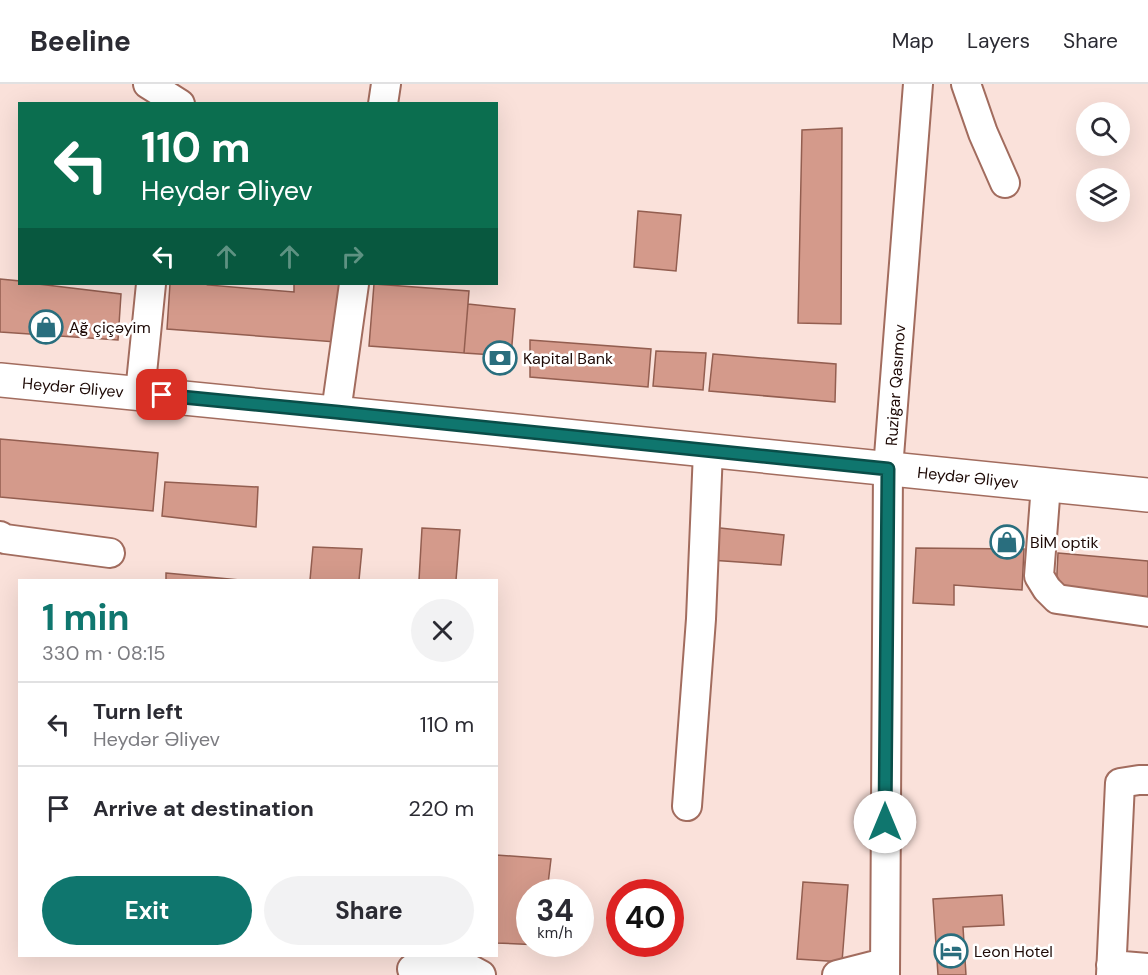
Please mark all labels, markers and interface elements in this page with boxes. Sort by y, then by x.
text: Beeline [30,23,131,60]
text: Map [892,27,934,55]
text: Layers [967,27,1030,55]
text: Share [1063,27,1118,55]
map controls [1076,102,1130,222]
button: search [1076,102,1130,156]
text: 110 m [141,120,251,175]
icon: left [42,126,120,204]
button: layers [1076,168,1130,222]
text: Heydər Əliyev [141,173,313,208]
icon: left [147,240,180,273]
icon: ahead [210,240,243,273]
icon: ahead [273,240,306,273]
icon: right [336,240,369,273]
shop icon: Ağ çiçəyim [28,309,64,345]
place label: Ağ çiçəyim [69,317,151,338]
street label: Ruzigar Qasımov [881,323,910,447]
bank icon: Kapital Bank [482,340,518,376]
place label: Kapital Bank [523,348,613,369]
pin [136,369,187,420]
street label: Heydər Əliyev [21,373,125,402]
icon: arrive [145,378,178,411]
street label: Heydər Əliyev [916,462,1020,493]
shop icon: BİM optik [989,524,1025,560]
place label: BİM optik [1030,532,1098,553]
text: 1 min [42,594,130,641]
button: close [411,599,474,662]
text: 330 m · 08:15 [42,640,165,666]
text: Turn left [93,697,183,726]
icon: left [42,708,75,741]
text: 110 m [420,710,474,739]
text: Heydər Əliyev [93,726,220,752]
position arrow [853,790,917,854]
icon: arrive [42,792,75,825]
text: Arrive at destination [93,794,314,823]
text: 220 m [408,794,474,823]
button: Exit [42,876,252,945]
button: Share [264,876,474,945]
speed limit sign: 40 [606,879,684,957]
text: 34 [536,891,574,930]
text: km/h [537,923,573,943]
hotel icon: Leon Hotel [933,933,969,969]
place label: Leon Hotel [974,941,1053,962]

